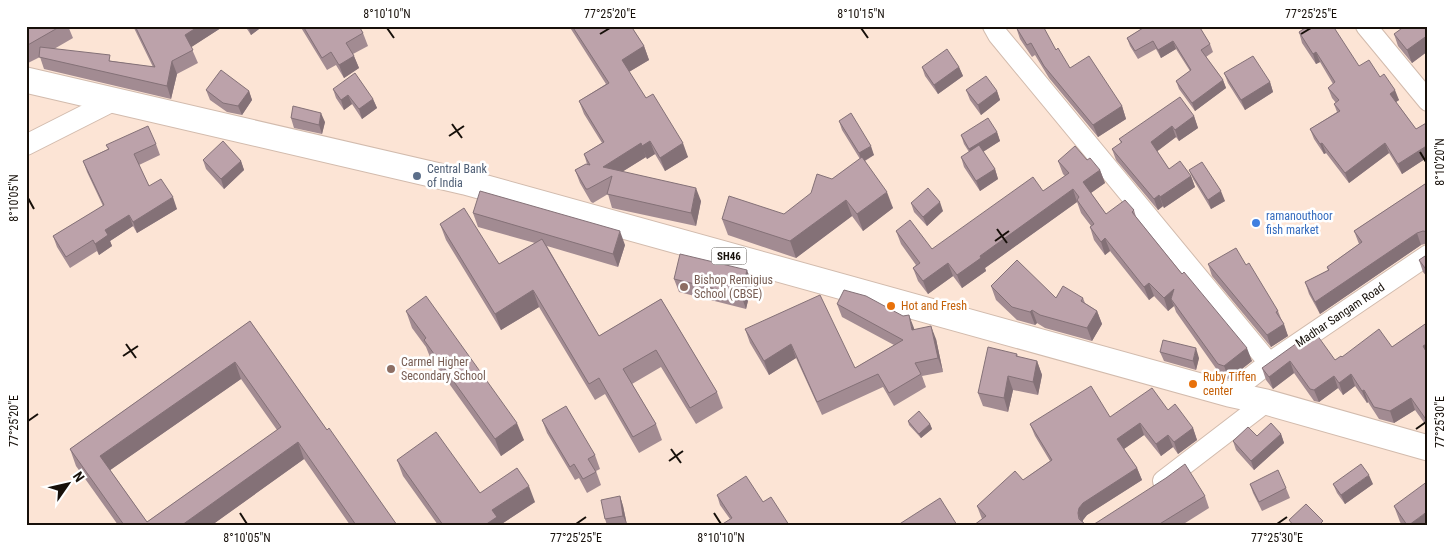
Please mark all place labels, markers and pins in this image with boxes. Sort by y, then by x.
place label: Central Bank of India [427,162,488,190]
marker: Central Bank of India [411,170,423,182]
place label: ramanouthoor fish market [1266,209,1333,237]
marker: ramanouthoor fish market [1250,217,1262,229]
place label: Bishop Remigius School (CBSE) [694,273,773,301]
marker: Bishop Remigius School (CBSE) [678,281,690,293]
place label: Hot and Fresh [901,299,967,313]
marker: Hot and Fresh [885,300,897,312]
place label: Carmel Higher Secondary School [401,355,486,383]
marker: Carmel Higher Secondary School [385,363,397,375]
place label: Ruby Tiffen center [1203,370,1257,398]
marker: Ruby Tiffen center [1187,378,1199,390]

